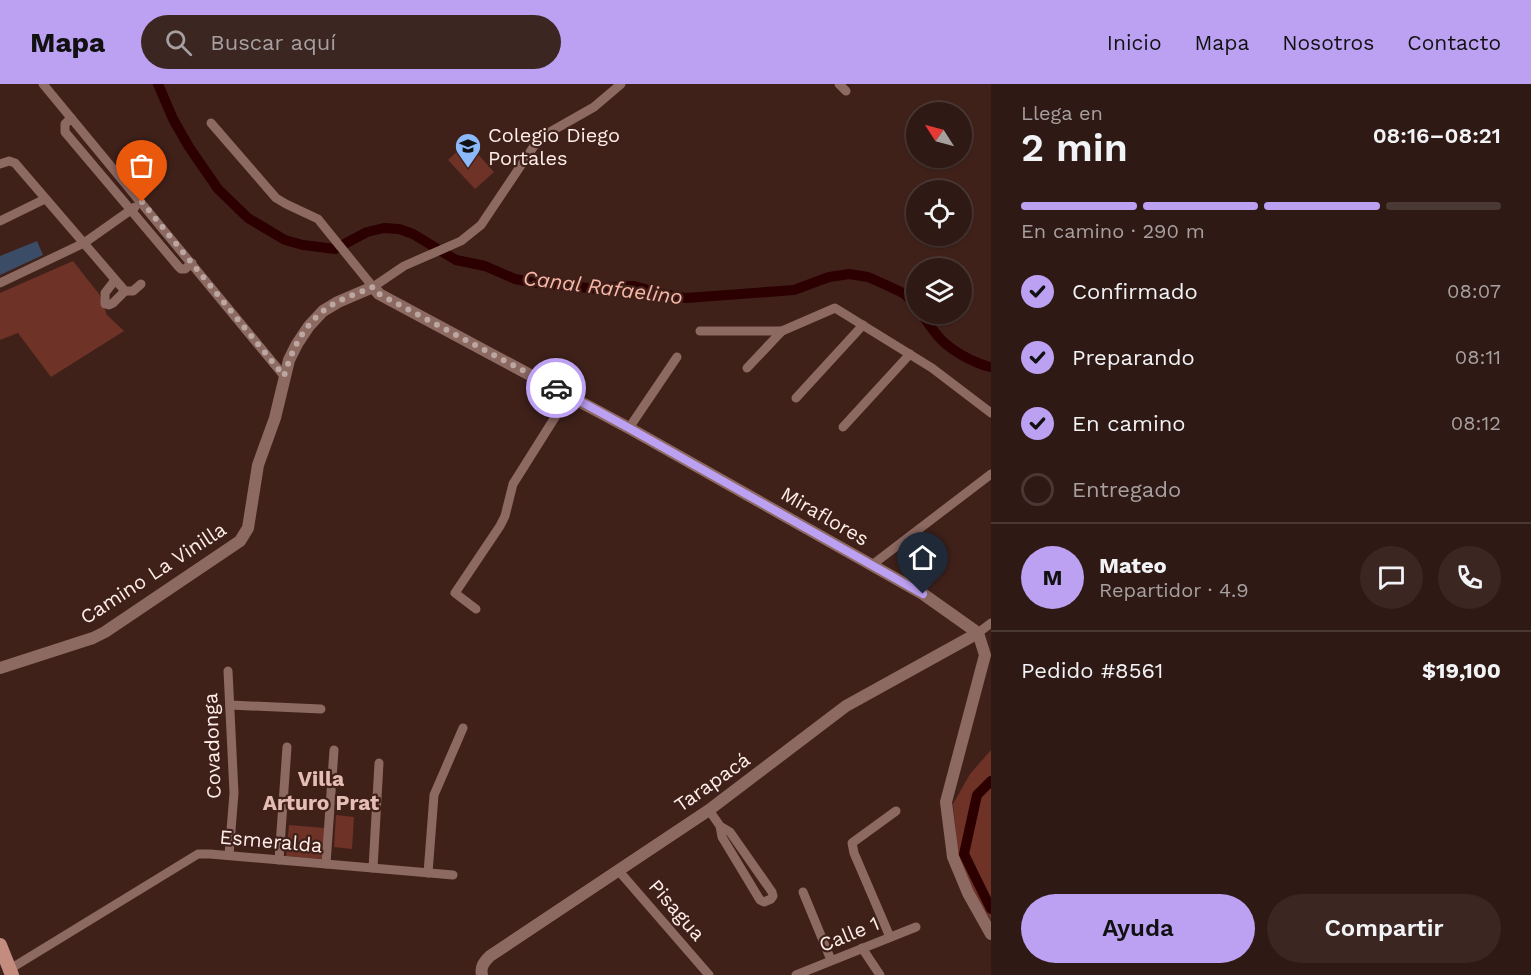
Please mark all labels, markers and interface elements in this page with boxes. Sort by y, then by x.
search box [141,15,561,69]
text: Mapa [30,26,105,59]
icon: search [162,26,195,59]
text: Buscar aquí [210,30,336,55]
text: Inicio [1107,30,1162,55]
text: Mapa [1195,30,1249,55]
text: Nosotros [1282,30,1374,55]
text: Contacto [1407,30,1501,55]
text: Llega en [1021,101,1103,125]
north arrow [906,102,972,168]
map controls [906,102,972,324]
place label: Colegio Diego Portales [488,123,620,170]
text: 08:16–08:21 [1373,123,1501,148]
text: 2 min [1021,125,1128,170]
school or university icon: Colegio Diego Portales [453,131,483,169]
pin [116,140,167,202]
icon: bag [125,149,158,182]
button: locate [906,180,972,246]
text: En camino · 290 m [1021,219,1205,243]
button: layers [906,258,972,324]
water label: Canal Rafaelino [522,265,684,309]
icon: check [1021,275,1054,308]
text: Confirmado [1072,279,1198,304]
text: 08:07 [1447,279,1501,303]
icon: check [1021,341,1054,374]
text: Preparando [1072,345,1195,370]
text: 08:11 [1455,345,1501,369]
courier [526,358,586,418]
icon: car [540,372,573,405]
icon: check [1021,407,1054,440]
text: En camino [1072,411,1186,436]
text: 08:12 [1451,411,1501,435]
text: Entregado [1072,477,1181,502]
street label: Miraflores [777,481,873,551]
street label: Camino La Vinilla [76,517,230,629]
pin [897,532,948,594]
icon: home [906,541,939,574]
button: chat [1360,546,1423,609]
button: phone [1438,546,1501,609]
text: Mateo [1099,553,1167,578]
text: M [1042,565,1063,590]
text: Repartidor · 4.9 [1099,578,1249,602]
text: Pedido #8561 [1021,658,1163,683]
text: $19,100 [1422,658,1501,683]
street label: Covadonga [198,693,226,799]
street label: Tarapacá [669,747,755,817]
district label: Villa Arturo Prat [263,766,379,815]
street label: Esmeralda [219,825,323,857]
street label: Pisagua [644,874,710,946]
button: Ayuda [1021,894,1255,963]
button: Compartir [1267,894,1501,963]
street label: Calle 1 [815,911,883,957]

